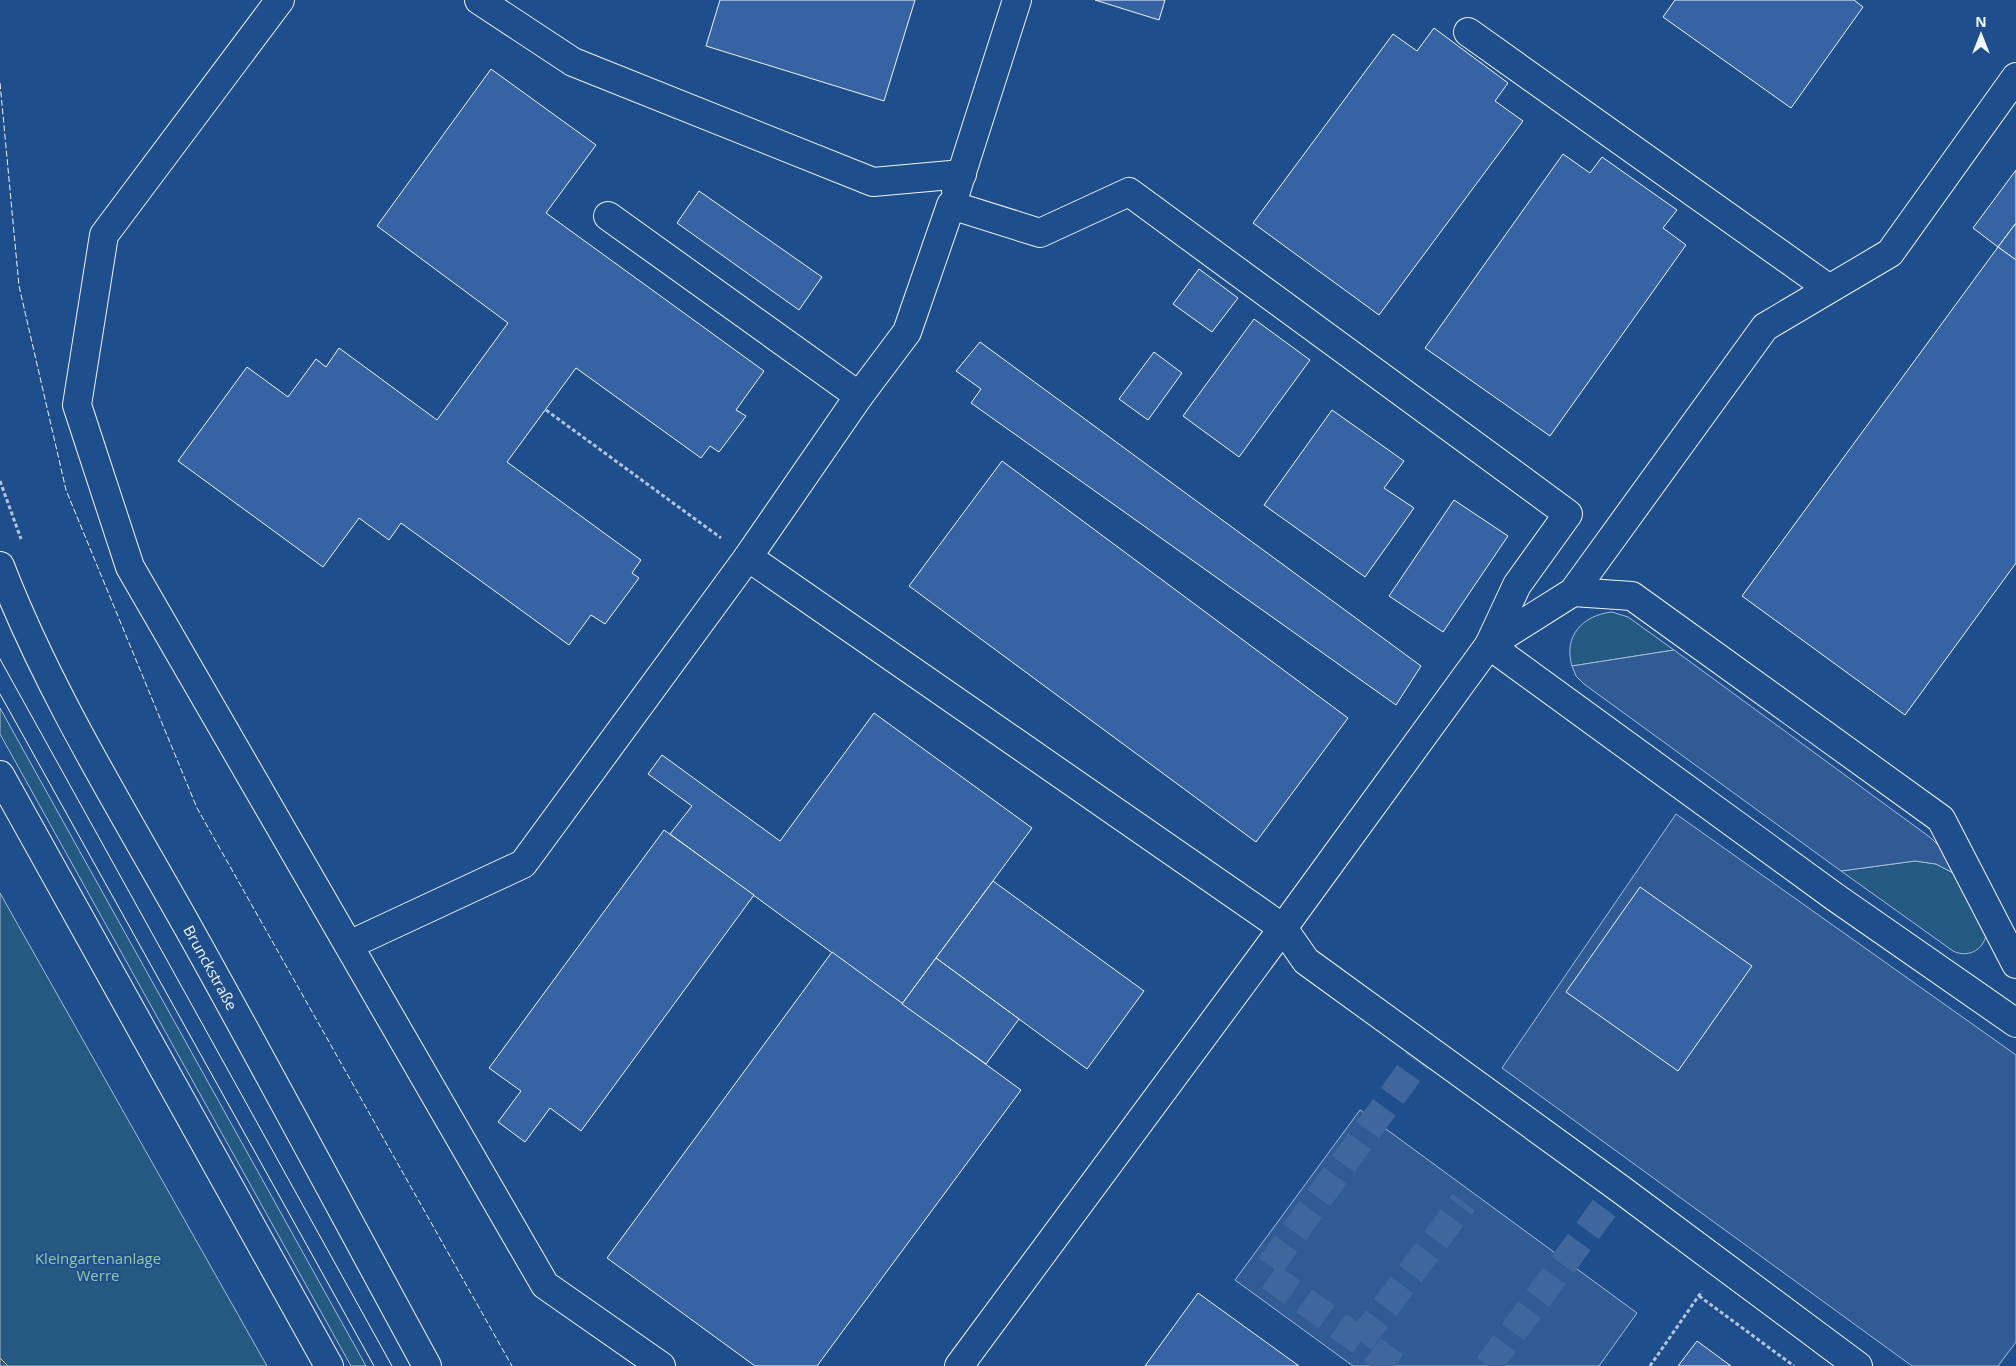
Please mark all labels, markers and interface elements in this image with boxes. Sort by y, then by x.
north arrow [1956,10,2006,60]
text: N [1975,12,1987,31]
street label: Brunckstraße [179,922,242,1013]
park label: Kleingartenanlage Werre [35,1248,161,1285]

